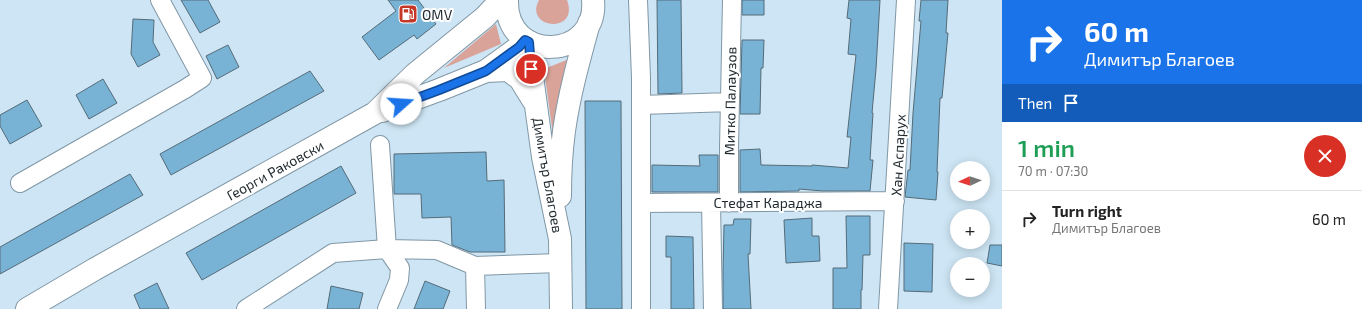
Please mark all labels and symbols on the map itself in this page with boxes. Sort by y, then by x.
fuel station icon: OMV [397,3,419,25]
place label: OMV [422,6,453,23]
street label: Митко Палаузов [721,46,739,156]
pin [514,52,548,86]
position arrow [380,83,422,125]
street label: Хан Аспарух [887,113,909,196]
street label: Димитър Благоев [529,116,567,234]
street label: Георги Раковски [223,136,327,204]
north arrow [950,161,990,201]
street label: Стефат Караджа [713,194,823,211]

